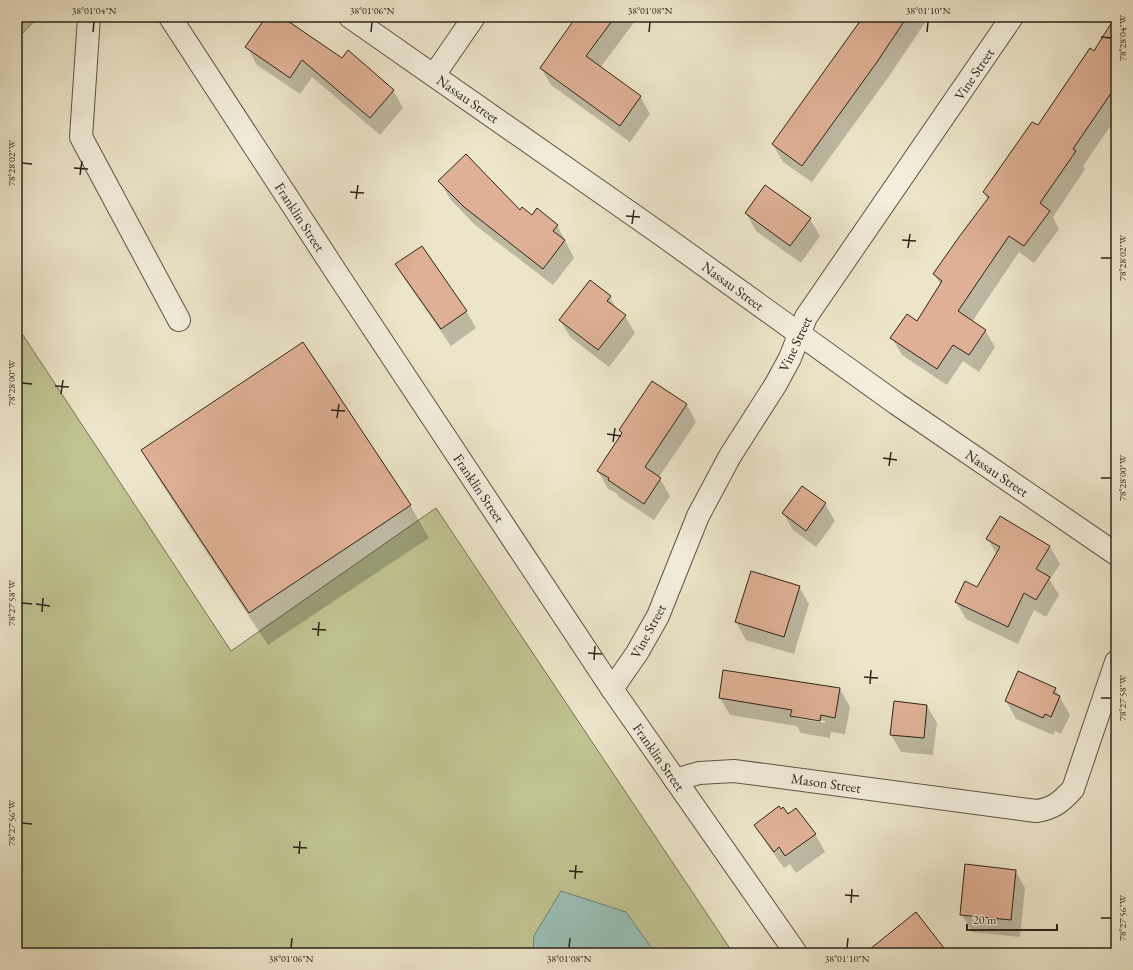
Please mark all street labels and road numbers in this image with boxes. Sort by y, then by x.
street label: Vine Street [950,44,998,103]
street label: Nassau Street [433,71,503,127]
street label: Franklin Street [271,179,329,256]
street label: Nassau Street [698,257,768,315]
street label: Vine Street [774,313,816,375]
street label: Nassau Street [962,445,1032,501]
street label: Franklin Street [449,450,509,526]
street label: Vine Street [626,600,670,661]
street label: Franklin Street [629,719,689,795]
street label: Mason Street [790,769,863,797]

